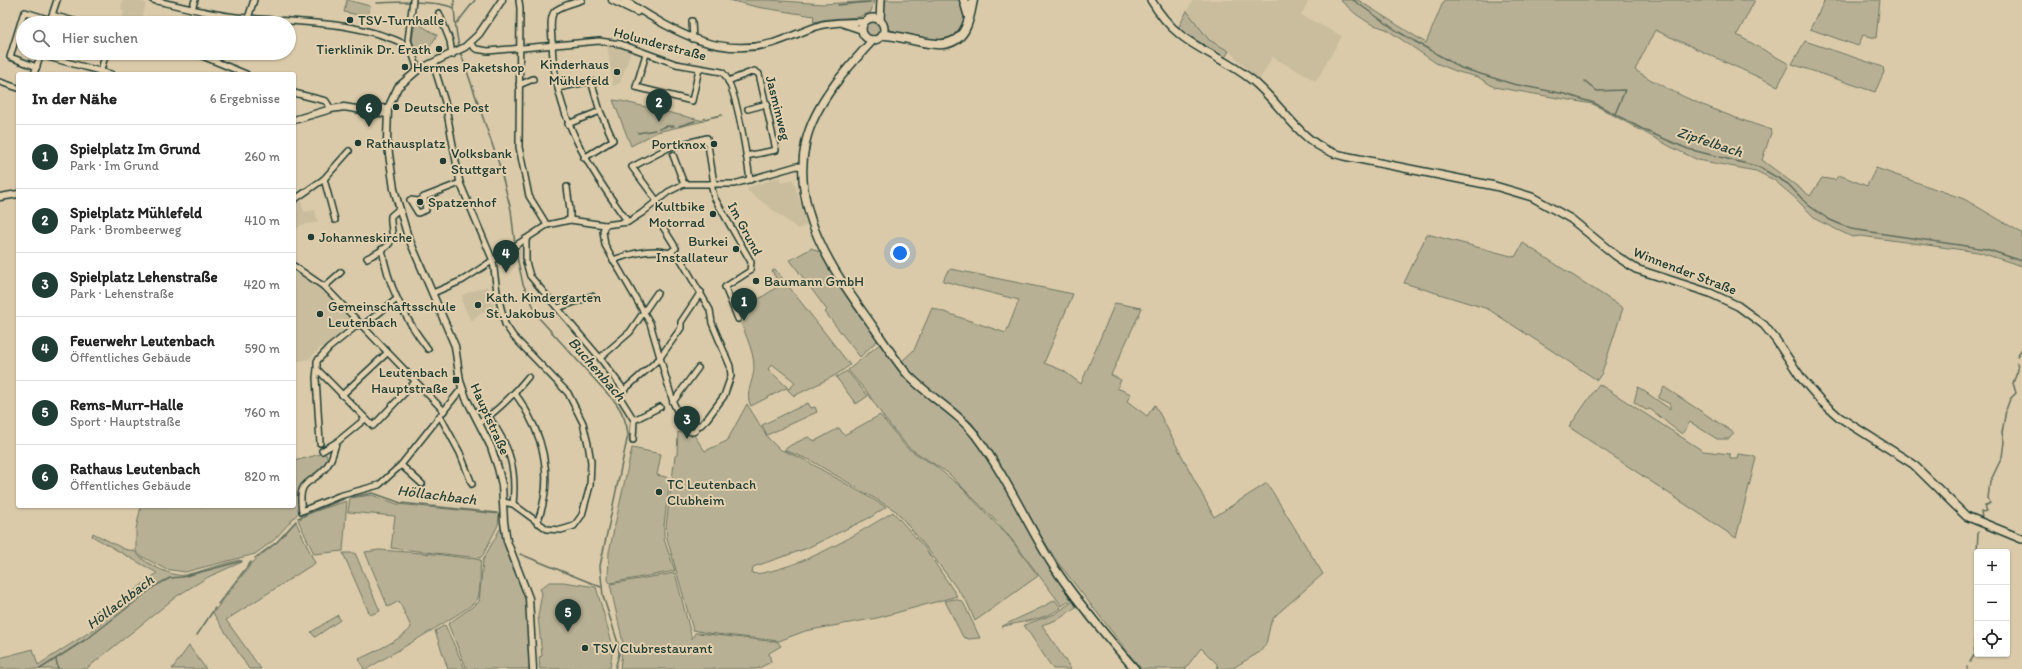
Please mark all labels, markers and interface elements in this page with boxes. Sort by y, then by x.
place label: TSV-Turnhalle [358,12,444,29]
marker: TSV-Turnhalle [345,15,355,25]
search box [16,16,296,60]
street label: Holunderstraße [612,23,709,65]
icon: search [30,27,52,49]
text: Hier suchen [62,29,138,47]
place label: Tierklinik Dr. Erath [316,41,432,58]
marker: Tierklinik Dr. Erath [434,44,444,54]
place label: Kinderhaus Mühlefeld [540,56,610,89]
place label: Hermes Paketshop [413,59,525,76]
marker: Hermes Paketshop [400,62,410,72]
marker: Kinderhaus Mühlefeld [612,67,622,77]
street label: Jasminweg [762,74,794,143]
text: In der Nähe [32,88,117,108]
pin: 2 [646,89,672,122]
text: 6 Ergebnisse [210,91,280,106]
pin: 6 [356,94,382,127]
place label: Deutsche Post [404,99,489,116]
marker: Deutsche Post [391,102,401,112]
water label: Zipfelbach [1675,123,1745,161]
place label: Rathausplatz [366,135,446,152]
place label: Portknox [652,136,706,153]
marker: Rathausplatz [353,138,363,148]
marker: Portknox [709,139,719,149]
text: Spielplatz Im Grund [70,140,200,158]
place label: Volksbank Stuttgart [451,145,513,178]
text: 1 [42,149,48,164]
text: 260 m [244,149,280,164]
marker: Volksbank Stuttgart [438,156,448,166]
text: Park · Im Grund [70,158,159,173]
place label: Spatzenhof [428,194,497,211]
marker: Spatzenhof [415,197,425,207]
place label: Kultbike Motorrad [649,198,705,231]
street label: Im Grund [724,199,766,259]
text: Spielplatz Mühlefeld [70,204,202,222]
marker: Kultbike Motorrad [708,209,718,219]
text: 2 [42,213,48,228]
text: 410 m [244,213,280,228]
text: Park · Brombeerweg [70,222,181,237]
place label: Johanneskirche [319,229,413,246]
marker: Johanneskirche [306,232,316,242]
place label: Burkei Installateur [656,233,728,266]
pin: 4 [493,240,519,273]
your location [890,243,910,263]
street label: Winnender Straße [1631,243,1740,299]
marker: Burkei Installateur [731,244,741,254]
text: Spielplatz Lehenstraße [70,268,218,286]
place label: Baumann GmbH [764,273,864,290]
marker: Baumann GmbH [751,276,761,286]
text: 3 [41,277,49,292]
text: 420 m [243,277,280,292]
text: Park · Lehenstraße [70,286,174,301]
pin: 1 [731,288,757,321]
place label: Kath. Kindergarten St. Jakobus [486,289,601,322]
place label: Gemeinschaftsschule Leutenbach [328,298,456,331]
marker: Kath. Kindergarten St. Jakobus [473,300,483,310]
marker: Gemeinschaftsschule Leutenbach [315,309,325,319]
text: Feuerwehr Leutenbach [70,332,215,350]
water label: Buchenbach [564,333,630,405]
text: 4 [41,341,49,356]
text: 590 m [245,341,280,356]
text: Öffentliches Gebäude [70,350,191,365]
place label: Leutenbach Hauptstraße [371,364,448,397]
marker: Leutenbach Hauptstraße [451,375,461,385]
street label: Hauptstraße [467,381,513,458]
text: Rems-Murr-Halle [70,396,183,414]
text: 5 [42,405,48,420]
text: 760 m [245,405,280,420]
pin: 3 [674,406,700,439]
text: Sport · Hauptstraße [70,414,181,429]
text: Rathaus Leutenbach [70,460,200,478]
text: 6 [42,469,48,484]
text: 820 m [244,469,280,484]
place label: TC Leutenbach Clubheim [667,476,756,509]
text: Öffentliches Gebäude [70,478,191,493]
water label: Höllachbach [396,481,479,509]
marker: TC Leutenbach Clubheim [654,487,664,497]
map controls [1974,549,2010,657]
button: + [1974,549,2010,585]
water label: Höllachbach [83,570,158,633]
button: − [1974,585,2010,621]
pin: 5 [555,599,581,632]
button: locate [1974,621,2010,657]
place label: TSV Clubrestaurant [593,640,712,657]
marker: TSV Clubrestaurant [580,643,590,653]

